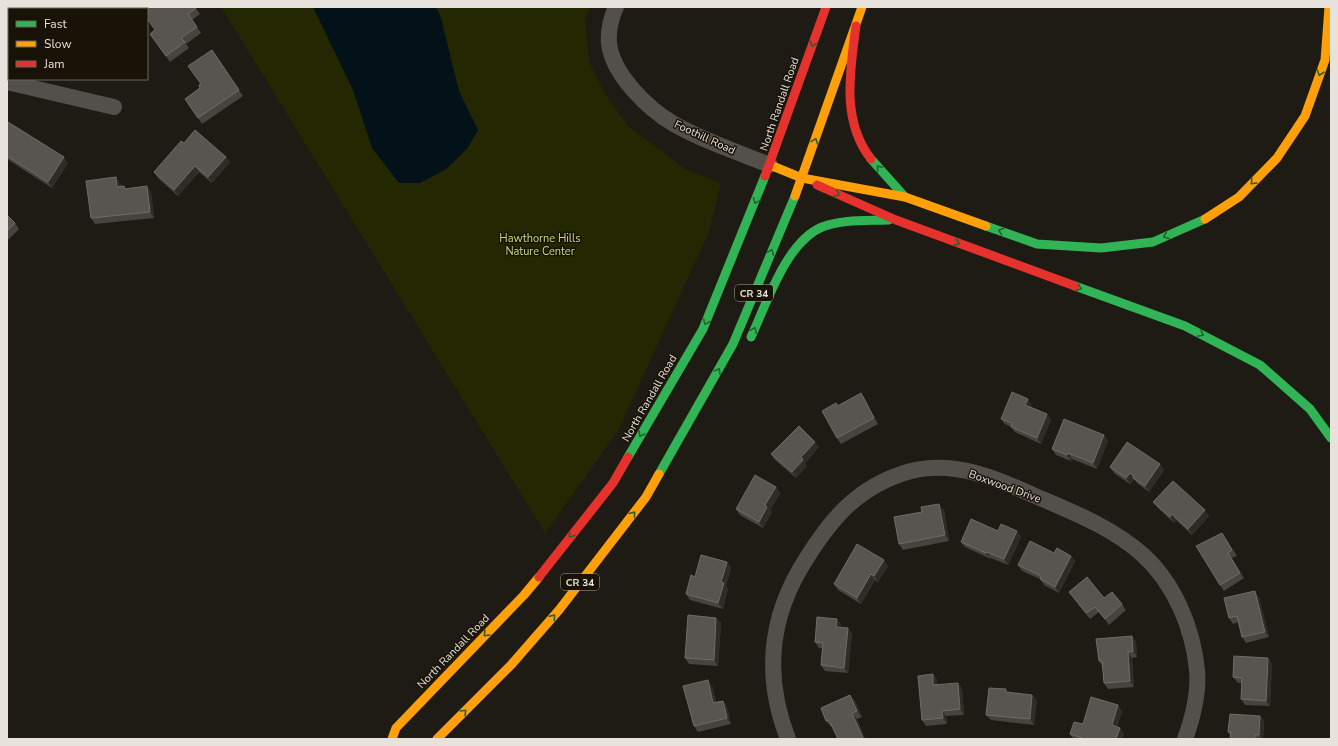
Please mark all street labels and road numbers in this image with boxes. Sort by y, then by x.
street label: North Randall Road [756,55,803,153]
street label: Foothill Road [672,117,738,158]
road number: CR 34 [735,285,773,301]
street label: North Randall Road [618,352,680,444]
street label: Boxwood Drive [967,466,1043,507]
road number: CR 34 [561,574,599,590]
street label: North Randall Road [414,611,493,692]

